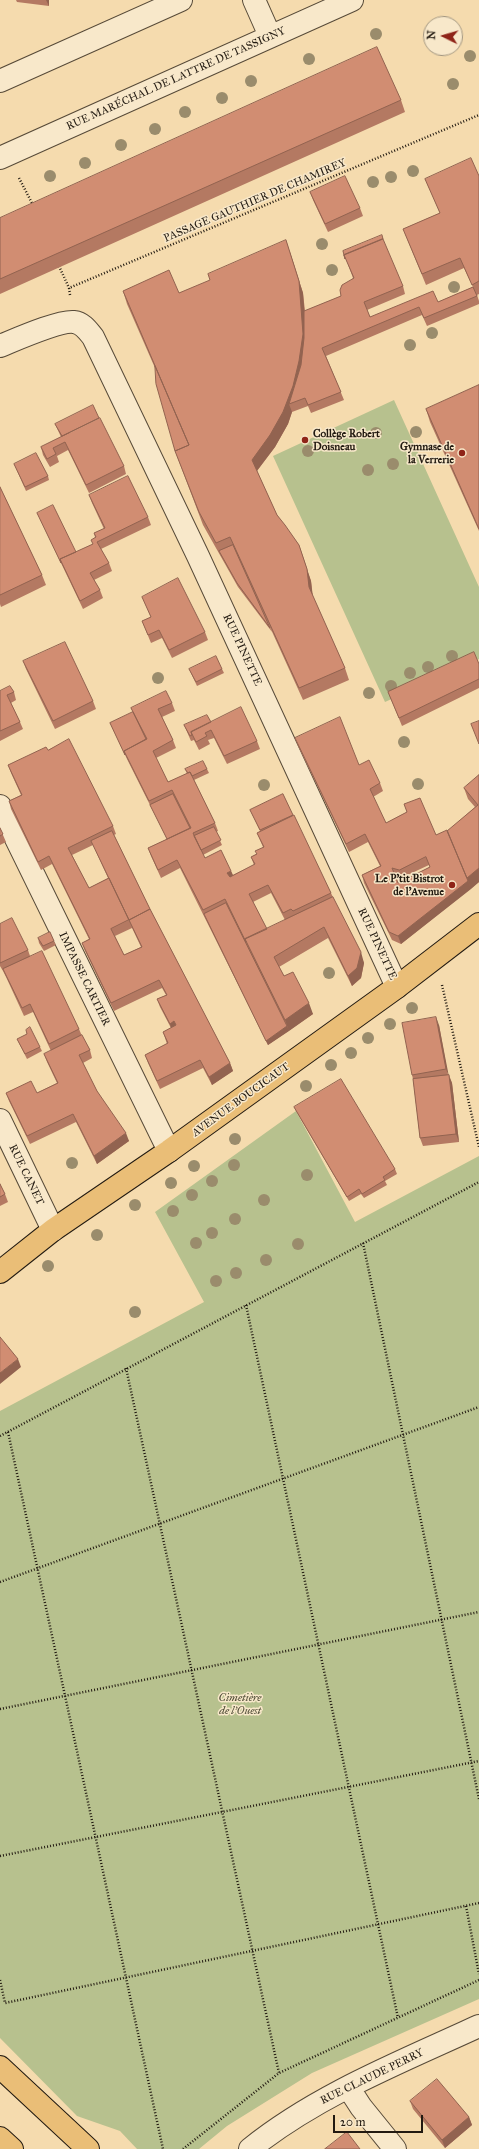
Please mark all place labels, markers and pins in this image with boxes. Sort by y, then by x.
place label: Collège Robert Doisneau [313,427,380,453]
marker: Collège Robert Doisneau [300,435,310,445]
place label: Gymnase de la Verrerie [400,440,454,466]
marker: Gymnase de la Verrerie [457,448,467,458]
place label: Le P'tit Bistrot de l'Avenue [375,872,444,898]
marker: Le P'tit Bistrot de l'Avenue [447,880,457,890]

